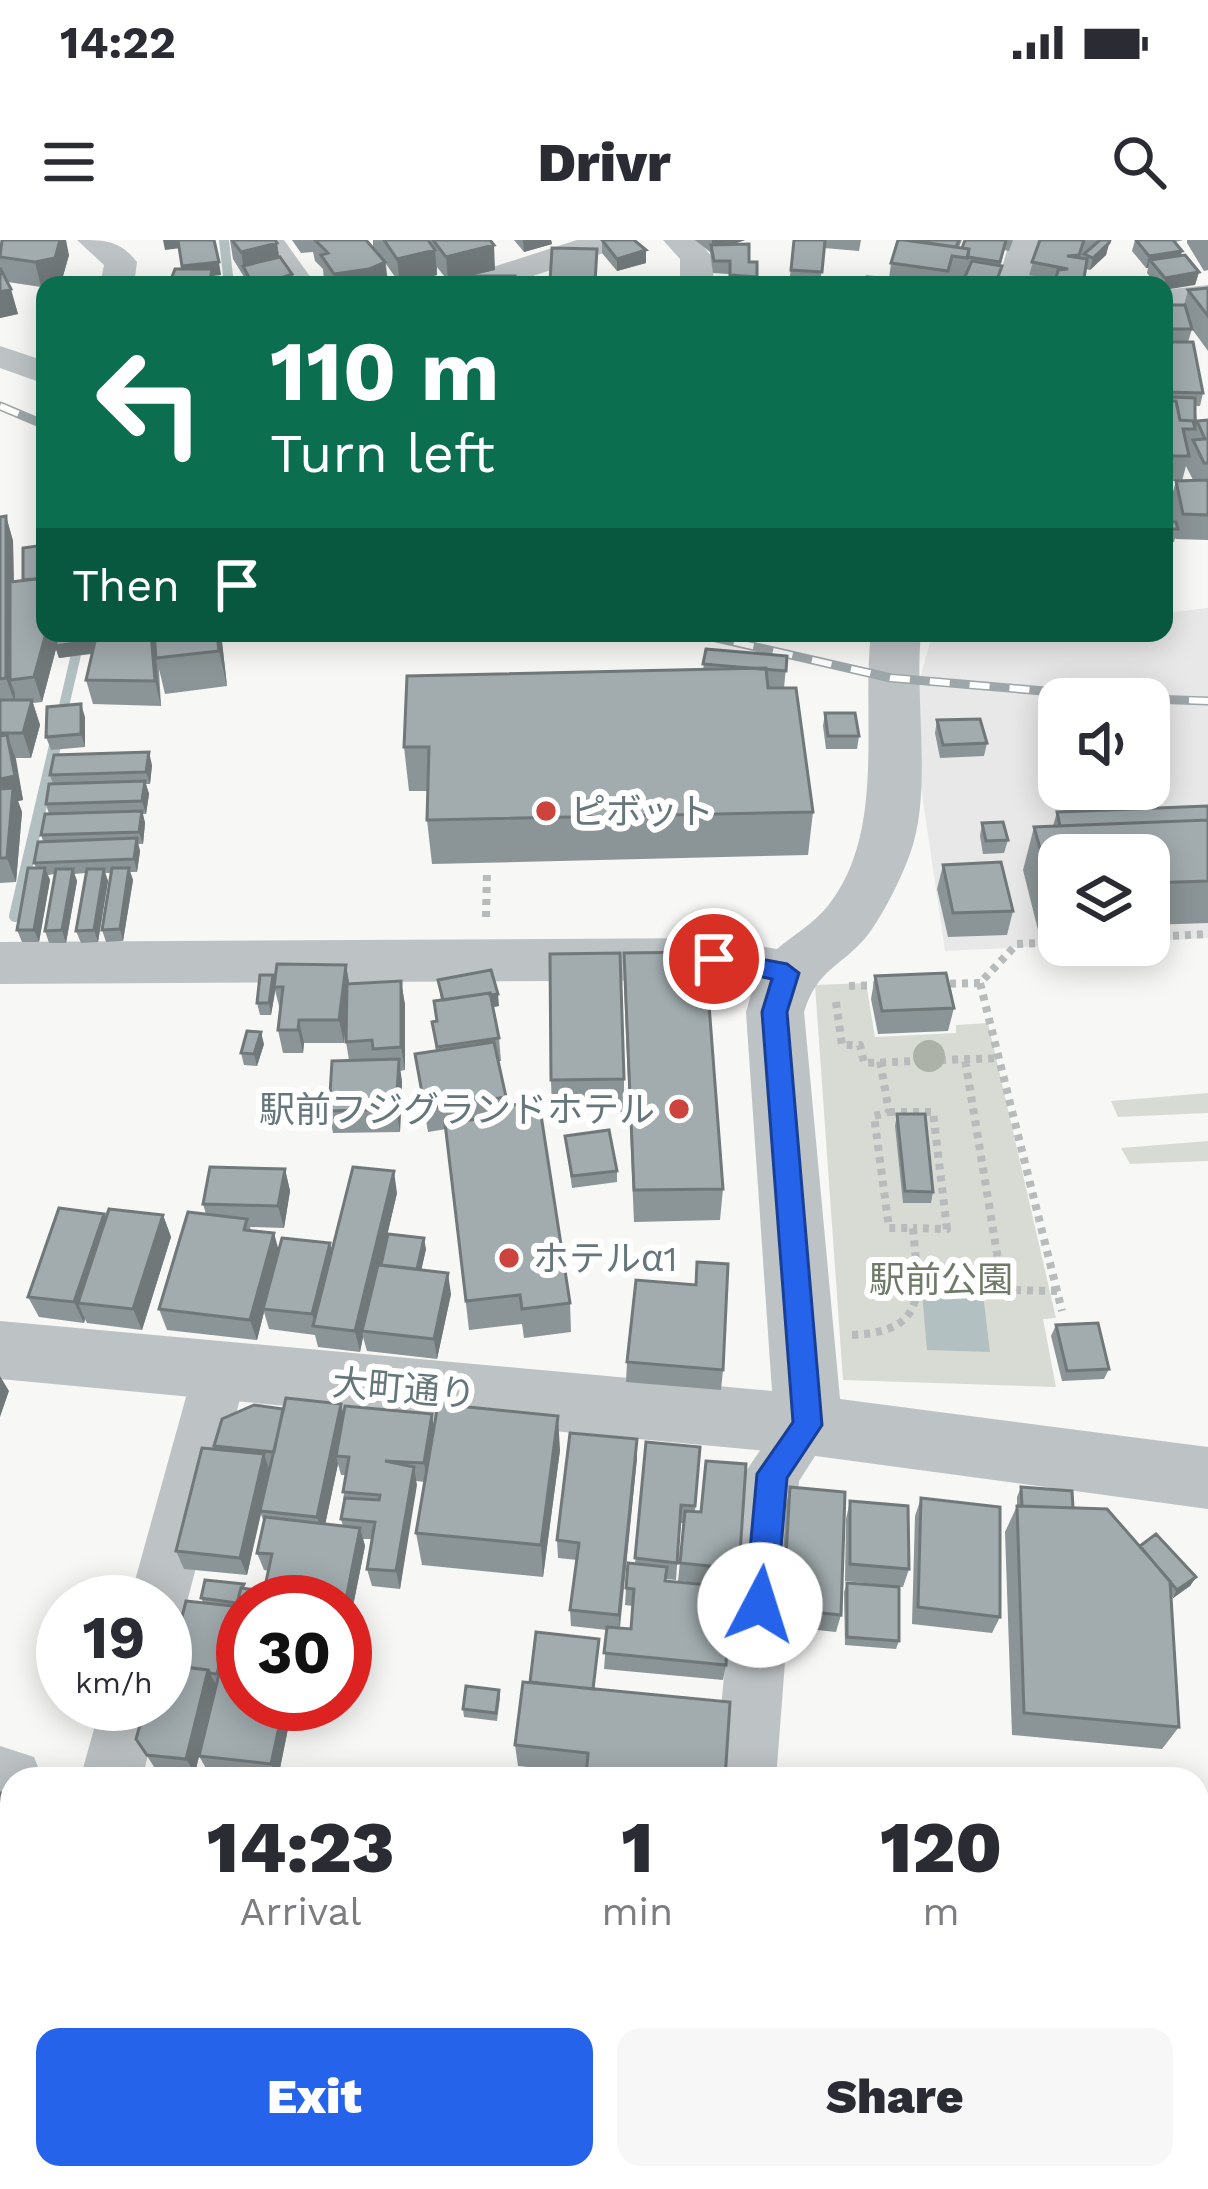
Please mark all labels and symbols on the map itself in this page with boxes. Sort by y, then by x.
place label: ピボット [570,791,714,833]
marker: ピボット [533,798,559,824]
pin [663,908,765,1010]
place label: 駅前フジグランドホテル [259,1089,655,1131]
marker: 駅前フジグランドホテル [666,1096,692,1122]
place label: ホテルα1 [533,1238,678,1280]
marker: ホテルα1 [496,1245,522,1271]
park label: 駅前公園 [869,1259,1013,1301]
street label: 大町通り [330,1362,477,1416]
position arrow [697,1542,823,1668]
speed limit sign: 30 [216,1575,372,1731]

